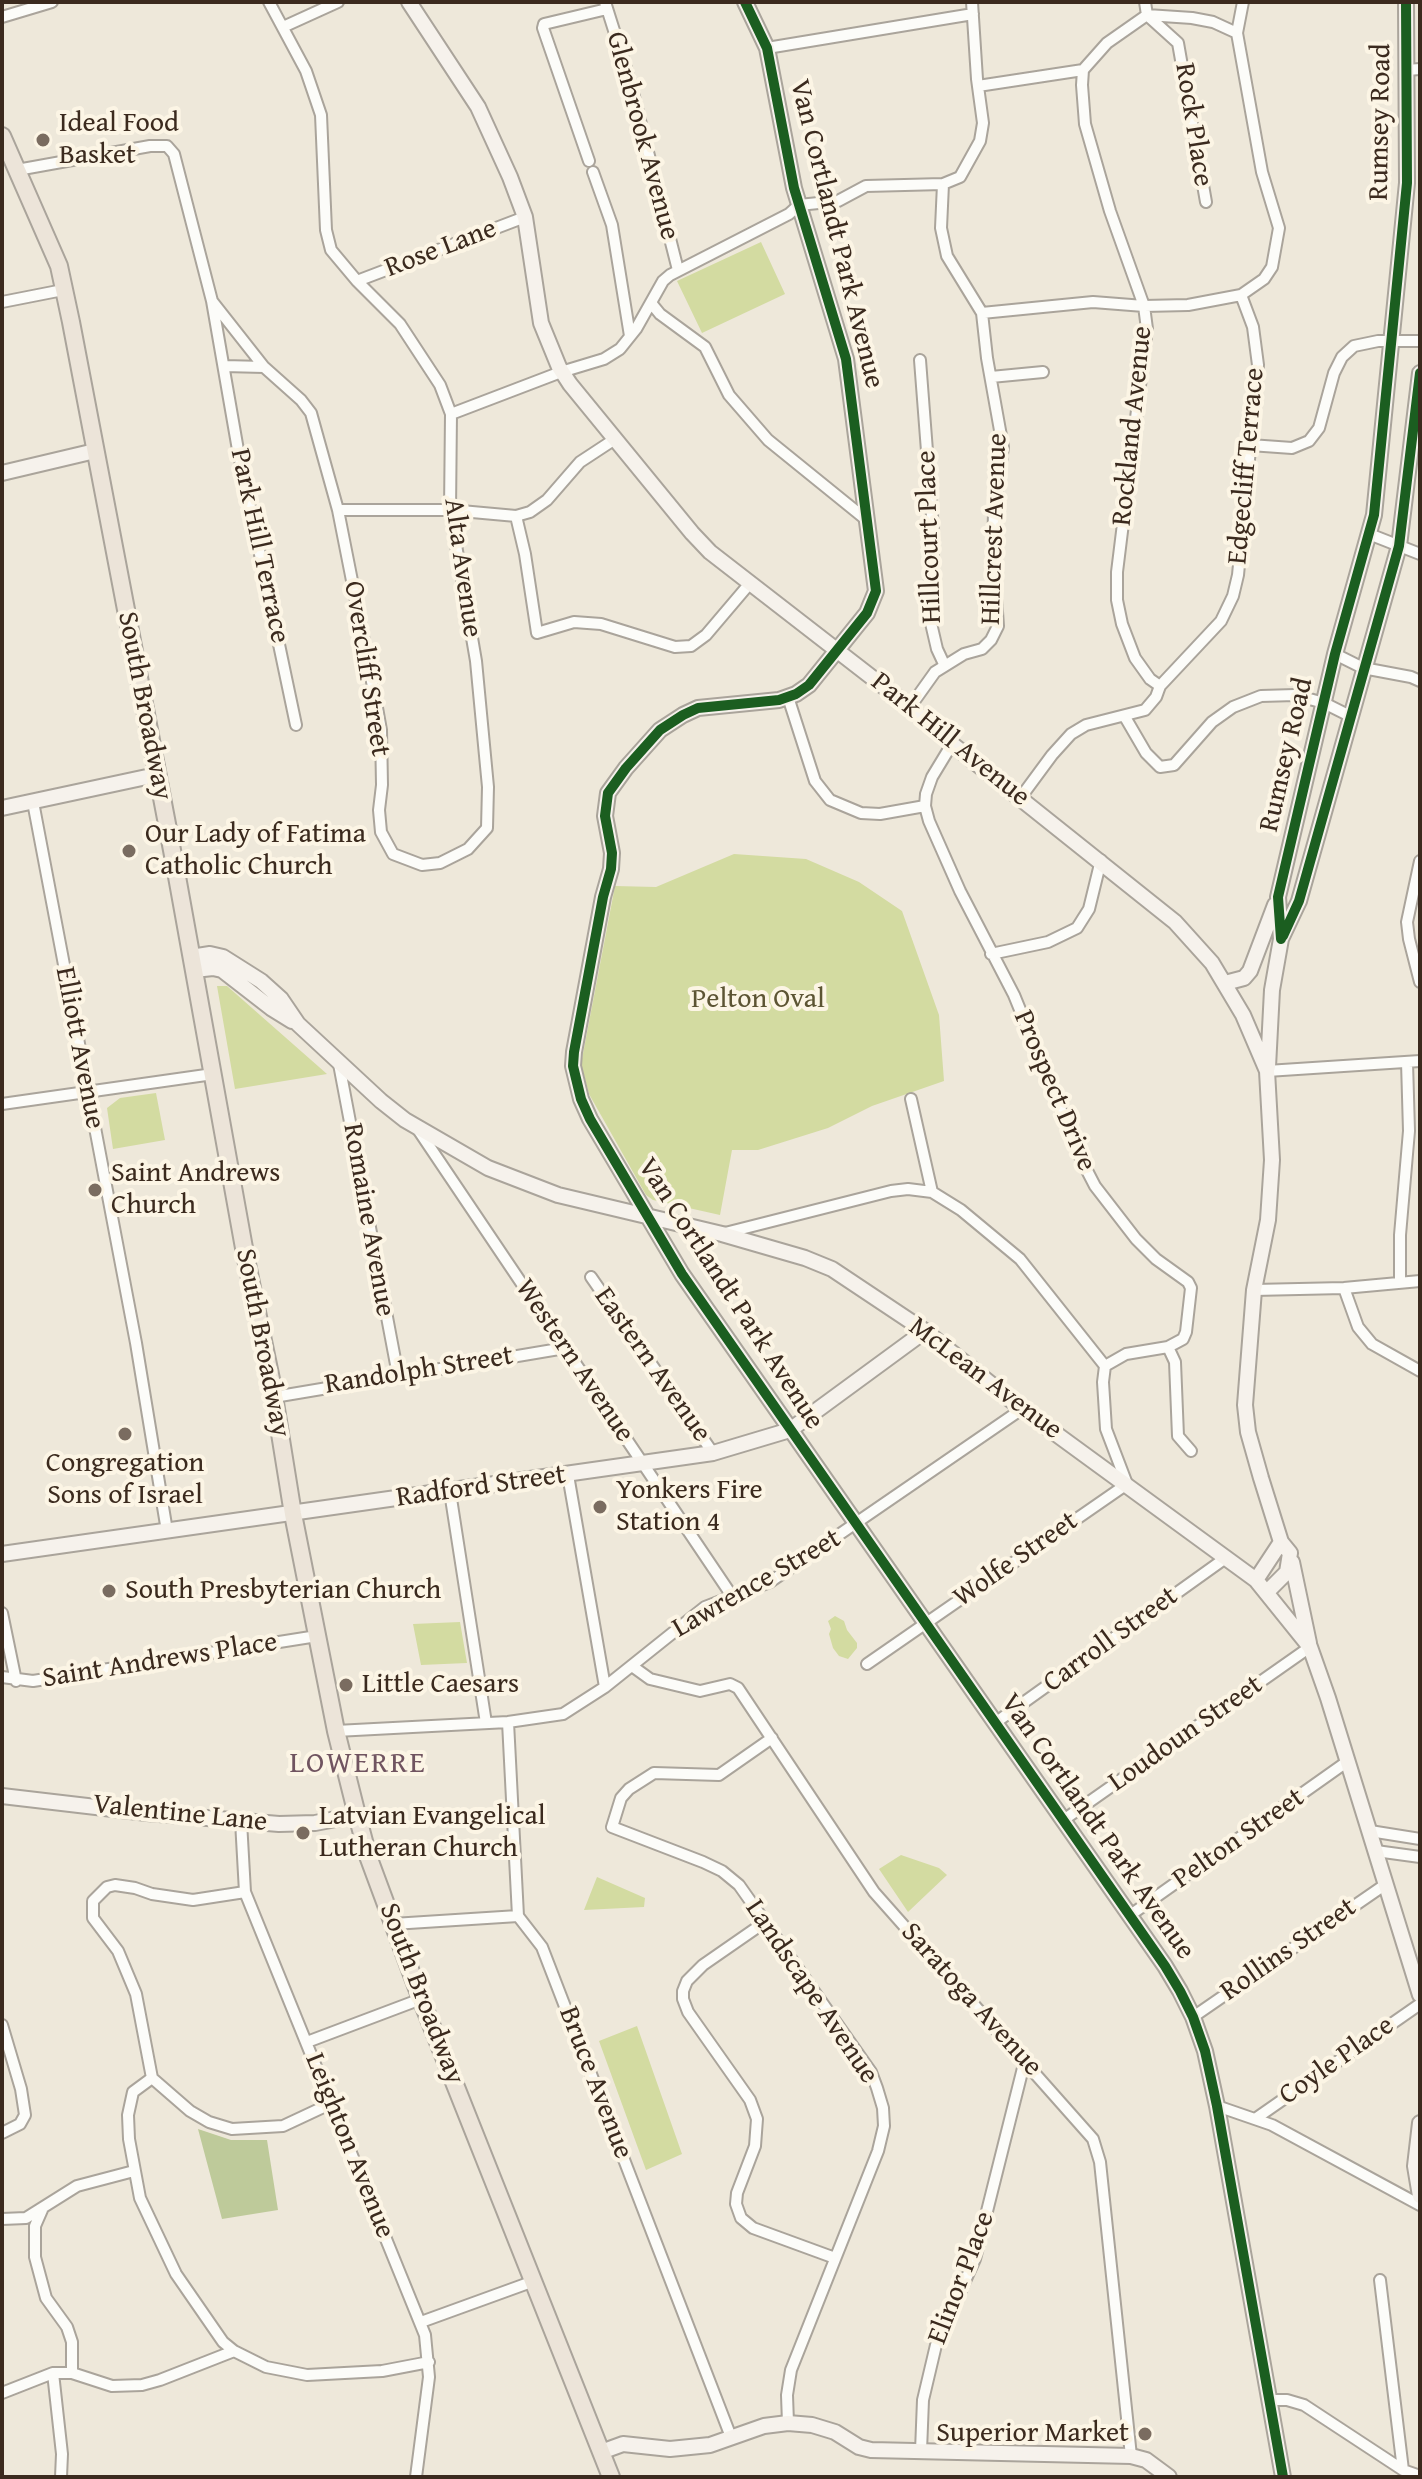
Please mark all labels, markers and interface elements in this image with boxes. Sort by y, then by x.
street label: Glenbrook Avenue [598,28,686,244]
street label: Rumsey Road [1363,43,1399,201]
street label: Rock Place [1167,61,1219,189]
street label: Van Cortlandt Park Avenue [781,76,891,392]
place label: Ideal Food Basket [59,107,179,173]
marker: Ideal Food Basket [34,131,52,149]
street label: Rose Lane [381,212,501,286]
street label: Rockland Avenue [1106,325,1160,527]
street label: Edgecliff Terrace [1222,366,1272,566]
street label: Hillcrest Avenue [975,432,1015,626]
street label: Park Hill Terrace [222,446,296,646]
street label: Hillcourt Place [910,450,950,624]
street label: Alta Avenue [436,496,488,640]
street label: Overcliff Street [336,579,396,759]
street label: South Broadway [109,609,179,803]
street label: Park Hill Avenue [864,666,1036,814]
street label: Rumsey Road [1253,675,1321,835]
place label: Our Lady of Fatima Catholic Church [145,818,366,884]
marker: Our Lady of Fatima Catholic Church [120,842,138,860]
street label: Elliott Avenue [47,964,111,1132]
park label: Pelton Oval [691,983,825,1017]
street label: Prospect Drive [1005,1006,1103,1176]
street label: Romaine Avenue [334,1121,402,1319]
street label: Van Cortlandt Park Avenue [630,1152,830,1436]
place label: Saint Andrews Church [111,1157,280,1223]
marker: Saint Andrews Church [86,1181,104,1199]
street label: South Broadway [227,1246,297,1440]
street label: Western Avenue [507,1273,641,1449]
street label: Eastern Avenue [586,1281,718,1449]
street label: McLean Avenue [902,1310,1068,1448]
street label: Randolph Street [323,1340,515,1402]
marker: Congregation Sons of Israel [116,1425,134,1443]
place label: Congregation Sons of Israel [46,1447,204,1513]
street label: Radford Street [394,1458,568,1516]
place label: Yonkers Fire Station 4 [616,1474,763,1540]
marker: Yonkers Fire Station 4 [591,1498,609,1516]
street label: Wolfe Street [947,1505,1085,1615]
street label: Lawrence Street [667,1522,847,1646]
place label: South Presbyterian Church [125,1574,441,1608]
street label: Carroll Street [1037,1580,1185,1700]
marker: South Presbyterian Church [100,1582,118,1600]
street label: Saint Andrews Place [40,1626,280,1696]
place label: Little Caesars [362,1668,519,1702]
street label: Loudoun Street [1103,1669,1269,1799]
marker: Little Caesars [337,1676,355,1694]
street label: Van Cortlandt Park Avenue [992,1688,1202,1966]
district label: LOWERRE [289,1746,427,1782]
street label: Pelton Street [1167,1781,1311,1897]
street label: Valentine Lane [91,1788,269,1840]
place label: Latvian Evangelical Lutheran Church [319,1800,546,1866]
marker: Latvian Evangelical Lutheran Church [294,1824,312,1842]
street label: Rollins Street [1215,1891,1363,2009]
street label: Landscape Avenue [737,1894,885,2090]
street label: South Broadway [371,1899,471,2089]
street label: Saratoga Avenue [893,1916,1049,2084]
street label: Bruce Avenue [551,2002,639,2164]
street label: Coyle Place [1273,2009,1401,2113]
street label: Leighton Avenue [297,2049,401,2243]
street label: Elinor Place [921,2207,1003,2349]
place label: Superior Market [936,2417,1129,2451]
marker: Superior Market [1136,2425,1154,2443]

